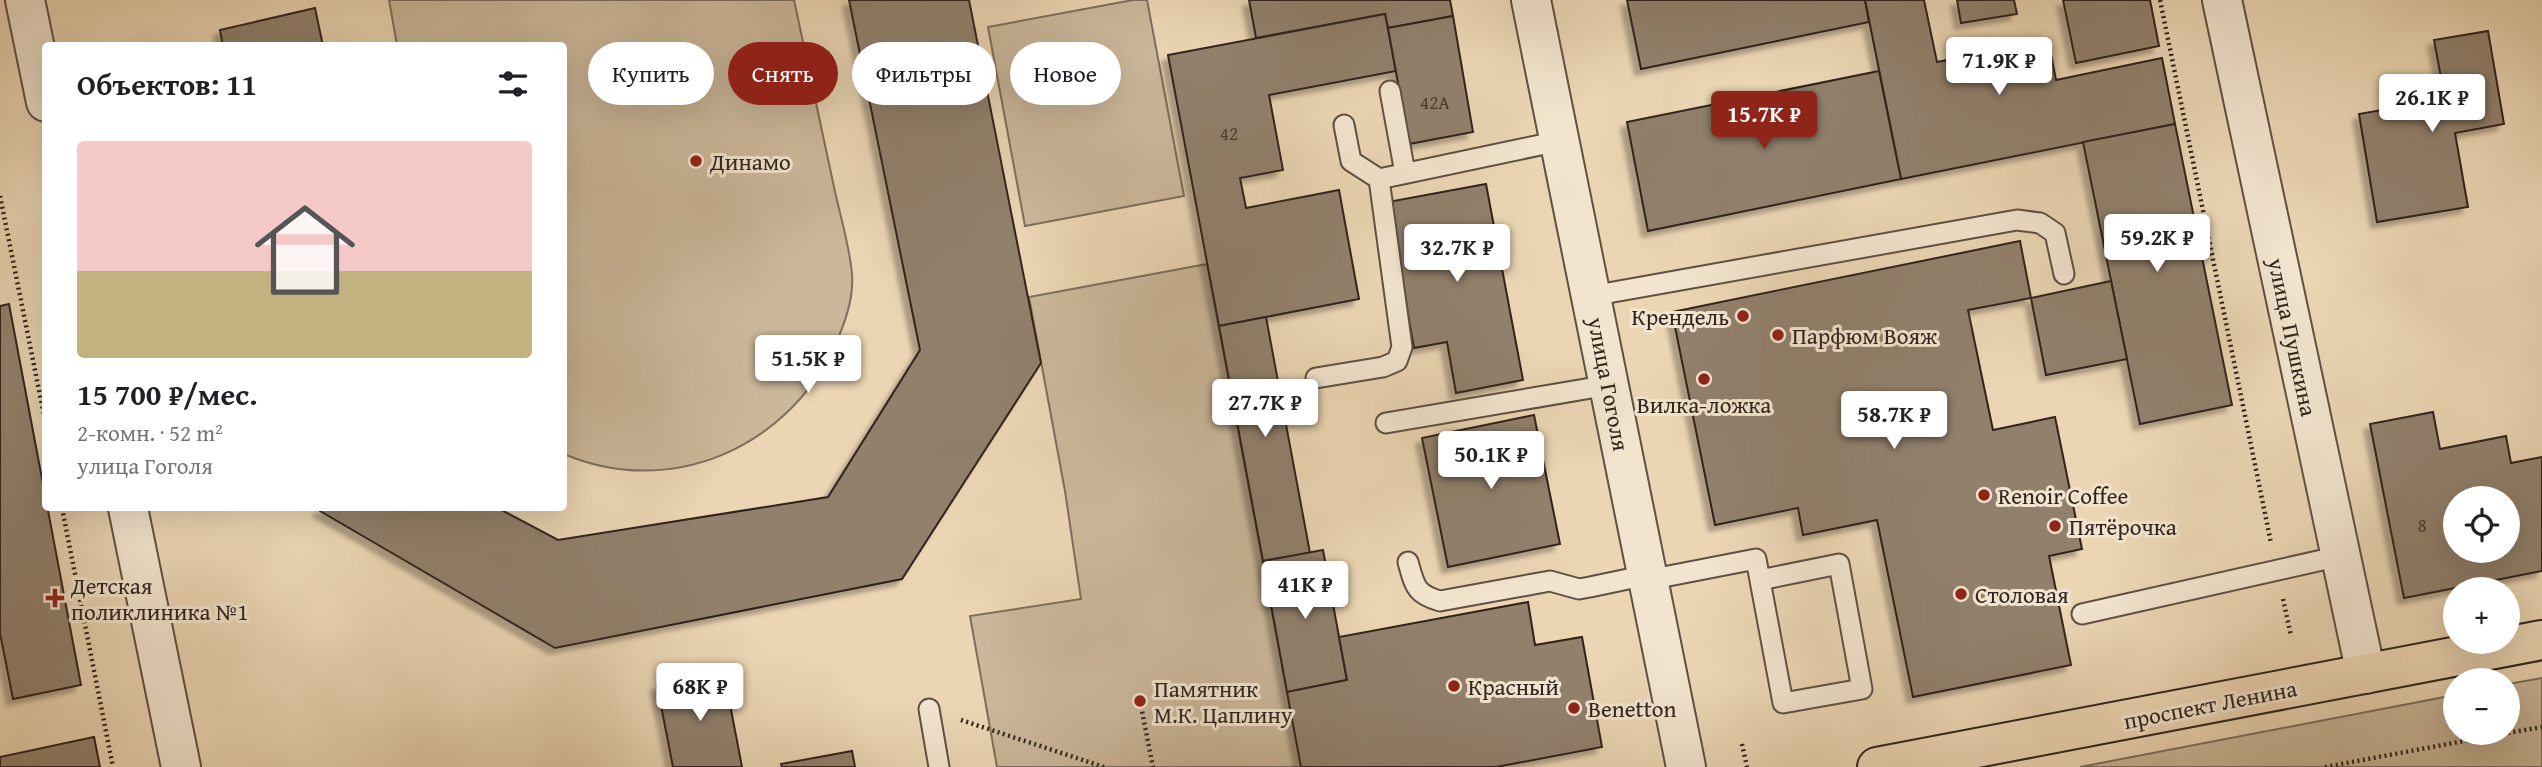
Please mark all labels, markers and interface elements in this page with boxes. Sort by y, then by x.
pin: 71.9K ₽ [1934,38,2064,97]
chip: Купить [588,42,714,105]
chip: Снять [728,42,838,105]
chip: Фильтры [852,42,996,105]
chip: Новое [1010,42,1121,105]
text: 71.9K ₽ [1962,43,2036,76]
text: Объектов: 11 [77,62,257,106]
icon: filters [494,65,532,103]
pin: 26.1K ₽ [2367,74,2497,134]
text: 26.1K ₽ [2395,80,2469,113]
house number: 42А [1420,88,1450,116]
pin: 15.7K ₽ [1699,92,1829,151]
text: 15.7K ₽ [1727,97,1801,130]
house number: 42 [1220,119,1238,147]
place label: Динамо [709,145,791,178]
marker: Динамо [688,153,704,169]
icon: home [242,187,368,313]
pin: 59.2K ₽ [2092,215,2222,274]
text: 59.2K ₽ [2120,220,2194,253]
pin: 32.7K ₽ [1392,224,1522,284]
text: 32.7K ₽ [1420,230,1494,263]
street label: улица Пушкина [2260,254,2326,419]
place label: Крендель [1632,300,1729,333]
marker: Крендель [1735,308,1751,324]
street label: улица Гоголя [1580,313,1638,454]
place label: Парфюм Вояж [1792,319,1937,352]
marker: Парфюм Вояж [1770,327,1786,343]
pin: 51.5K ₽ [743,336,873,395]
text: 51.5K ₽ [771,341,845,374]
marker: Вилка-ложка [1696,371,1712,387]
text: 15 700 ₽/мес. [77,372,258,416]
pin: 27.7K ₽ [1200,380,1330,439]
text: 27.7K ₽ [1228,385,1302,418]
place label: Вилка-ложка [1637,388,1771,421]
pin: 58.7K ₽ [1829,392,1959,451]
text: 58.7K ₽ [1857,397,1931,430]
text: 2-комн. · 52 m² [77,416,223,449]
pin: 50.1K ₽ [1426,432,1556,491]
text: 50.1K ₽ [1454,437,1528,470]
text: улица Гоголя [77,449,213,482]
place label: Renoir Coffee [1998,479,2128,512]
map controls [2443,486,2520,745]
button: locate [2443,486,2520,563]
marker: Renoir Coffee [1976,487,1992,503]
place label: Пятёрочка [2069,510,2177,543]
house number: 8 [2417,511,2427,539]
marker: Пятёрочка [2047,518,2063,534]
pin: 41K ₽ [1256,562,1354,621]
text: 41K ₽ [1277,567,1333,600]
place label: Детская поликлиника №1 [70,569,248,628]
button: + [2443,577,2520,654]
place label: Столовая [1975,578,2069,611]
marker: Столовая [1953,586,1969,602]
marker: Детская поликлиника №1 [45,588,65,608]
pin: 68K ₽ [651,664,749,723]
button: − [2443,668,2520,745]
text: 68K ₽ [672,669,728,702]
place label: Красный [1468,670,1559,703]
street label: проспект Ленина [2120,671,2300,737]
place label: Памятник М.К. Цаплину [1154,672,1293,731]
marker: Красный [1446,678,1462,694]
place label: Benetton [1588,692,1677,725]
marker: Памятник М.К. Цаплину [1132,693,1148,709]
marker: Benetton [1566,700,1582,716]

